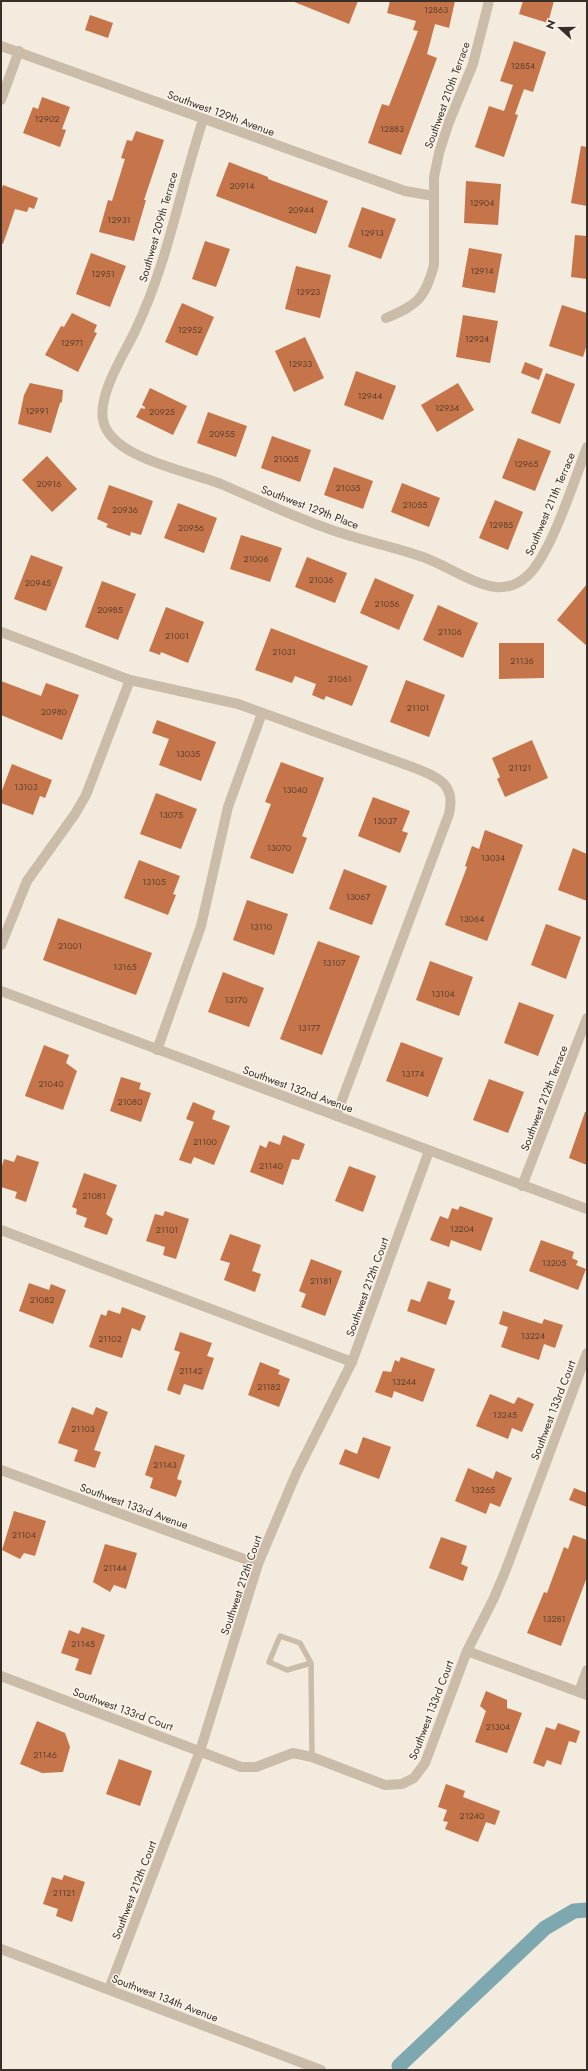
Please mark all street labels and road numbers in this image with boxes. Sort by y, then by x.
street label: Southwest 210th Terrace [420,39,474,151]
street label: Southwest 129th Avenue [165,86,277,140]
street label: Southwest 209th Terrace [135,170,181,284]
street label: Southwest 211th Terrace [521,450,579,558]
street label: Southwest 129th Place [259,481,362,533]
street label: Southwest 212th Terrace [516,1042,572,1153]
street label: Southwest 132nd Avenue [241,1062,356,1117]
street label: Southwest 212th Court [342,1235,392,1339]
street label: Southwest 133rd Court [527,1358,580,1462]
street label: Southwest 133rd Avenue [78,1479,191,1533]
street label: Southwest 212th Court [216,1533,266,1637]
street label: Southwest 133rd Court [405,1658,458,1762]
street label: Southwest 133rd Court [71,1683,176,1735]
street label: Southwest 212th Court [108,1838,160,1942]
street label: Southwest 134th Avenue [109,1970,221,2026]

